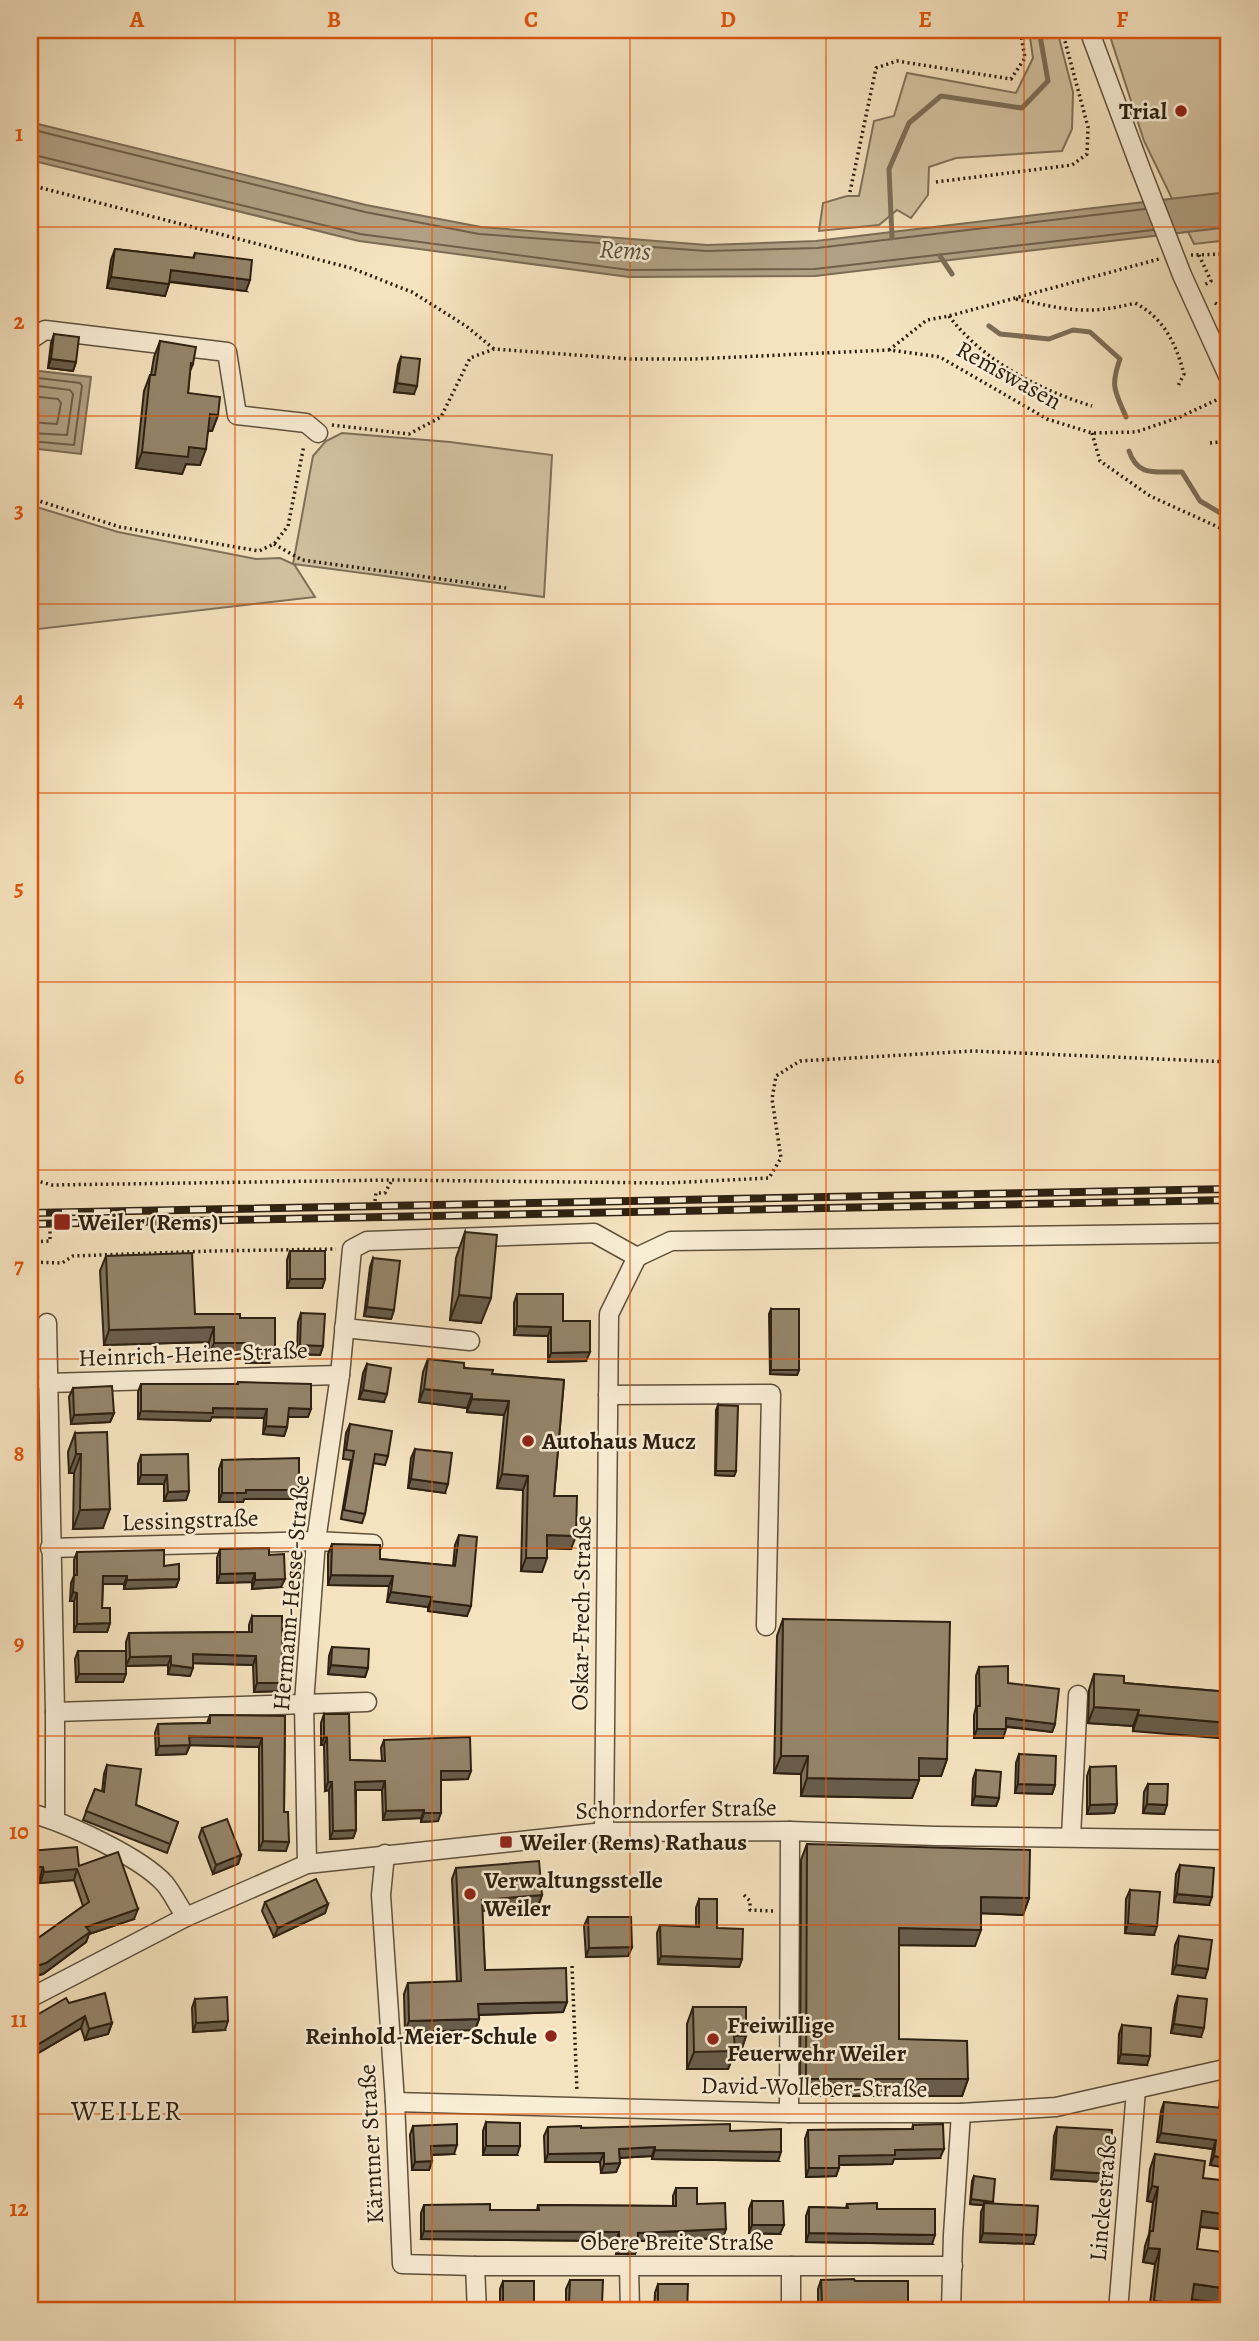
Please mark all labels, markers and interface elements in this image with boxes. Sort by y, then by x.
text: A [129,4,145,35]
text: B [327,4,341,35]
text: C [524,4,538,35]
text: D [720,4,736,35]
text: E [918,4,932,35]
text: F [1116,4,1129,35]
place label: Trial [1119,95,1168,127]
marker: Trial [1173,103,1189,119]
text: 1 [15,118,23,149]
water label: Rems [598,231,652,269]
text: 2 [13,306,25,337]
street label: Remswasen [951,333,1067,417]
text: 3 [14,495,24,526]
text: 4 [14,684,25,715]
text: 5 [14,872,24,903]
text: 6 [14,1061,25,1092]
place label: Weiler (Rems) [77,1206,219,1238]
marker: Weiler (Rems) [52,1212,72,1232]
text: 7 [14,1250,24,1281]
street label: Heinrich-Heine-Straße [78,1334,308,1374]
place label: Autohaus Mucz [541,1425,696,1457]
marker: Autohaus Mucz [520,1433,536,1449]
text: 8 [13,1438,25,1469]
street label: Hermann-Hesse-Straße [265,1474,317,1712]
street label: Lessingstraße [121,1502,259,1538]
street label: Oskar-Frech-Straße [563,1515,599,1711]
text: 9 [14,1627,24,1658]
street label: Schorndorfer Straße [575,1791,777,1827]
text: 10 [9,1816,29,1847]
place label: Weiler (Rems) Rathaus [519,1826,747,1858]
marker: Weiler (Rems) Rathaus [498,1834,514,1850]
place label: Verwaltungsstelle Weiler [483,1864,663,1924]
marker: Verwaltungsstelle Weiler [462,1886,478,1902]
text: 11 [11,2004,27,2035]
place label: Freiwillige Feuerwehr Weiler [727,2009,906,2069]
place label: Reinhold-Meier-Schule [305,2020,537,2052]
marker: Reinhold-Meier-Schule [543,2028,559,2044]
marker: Freiwillige Feuerwehr Weiler [705,2031,721,2047]
street label: Kärntner Straße [351,2063,391,2225]
street label: David-Wolleber-Straße [700,2069,928,2105]
district label: WEILER [70,2092,183,2130]
street label: Linckestraße [1082,2133,1124,2263]
text: 12 [9,2193,29,2224]
street label: Obere Breite Straße [580,2226,774,2258]

